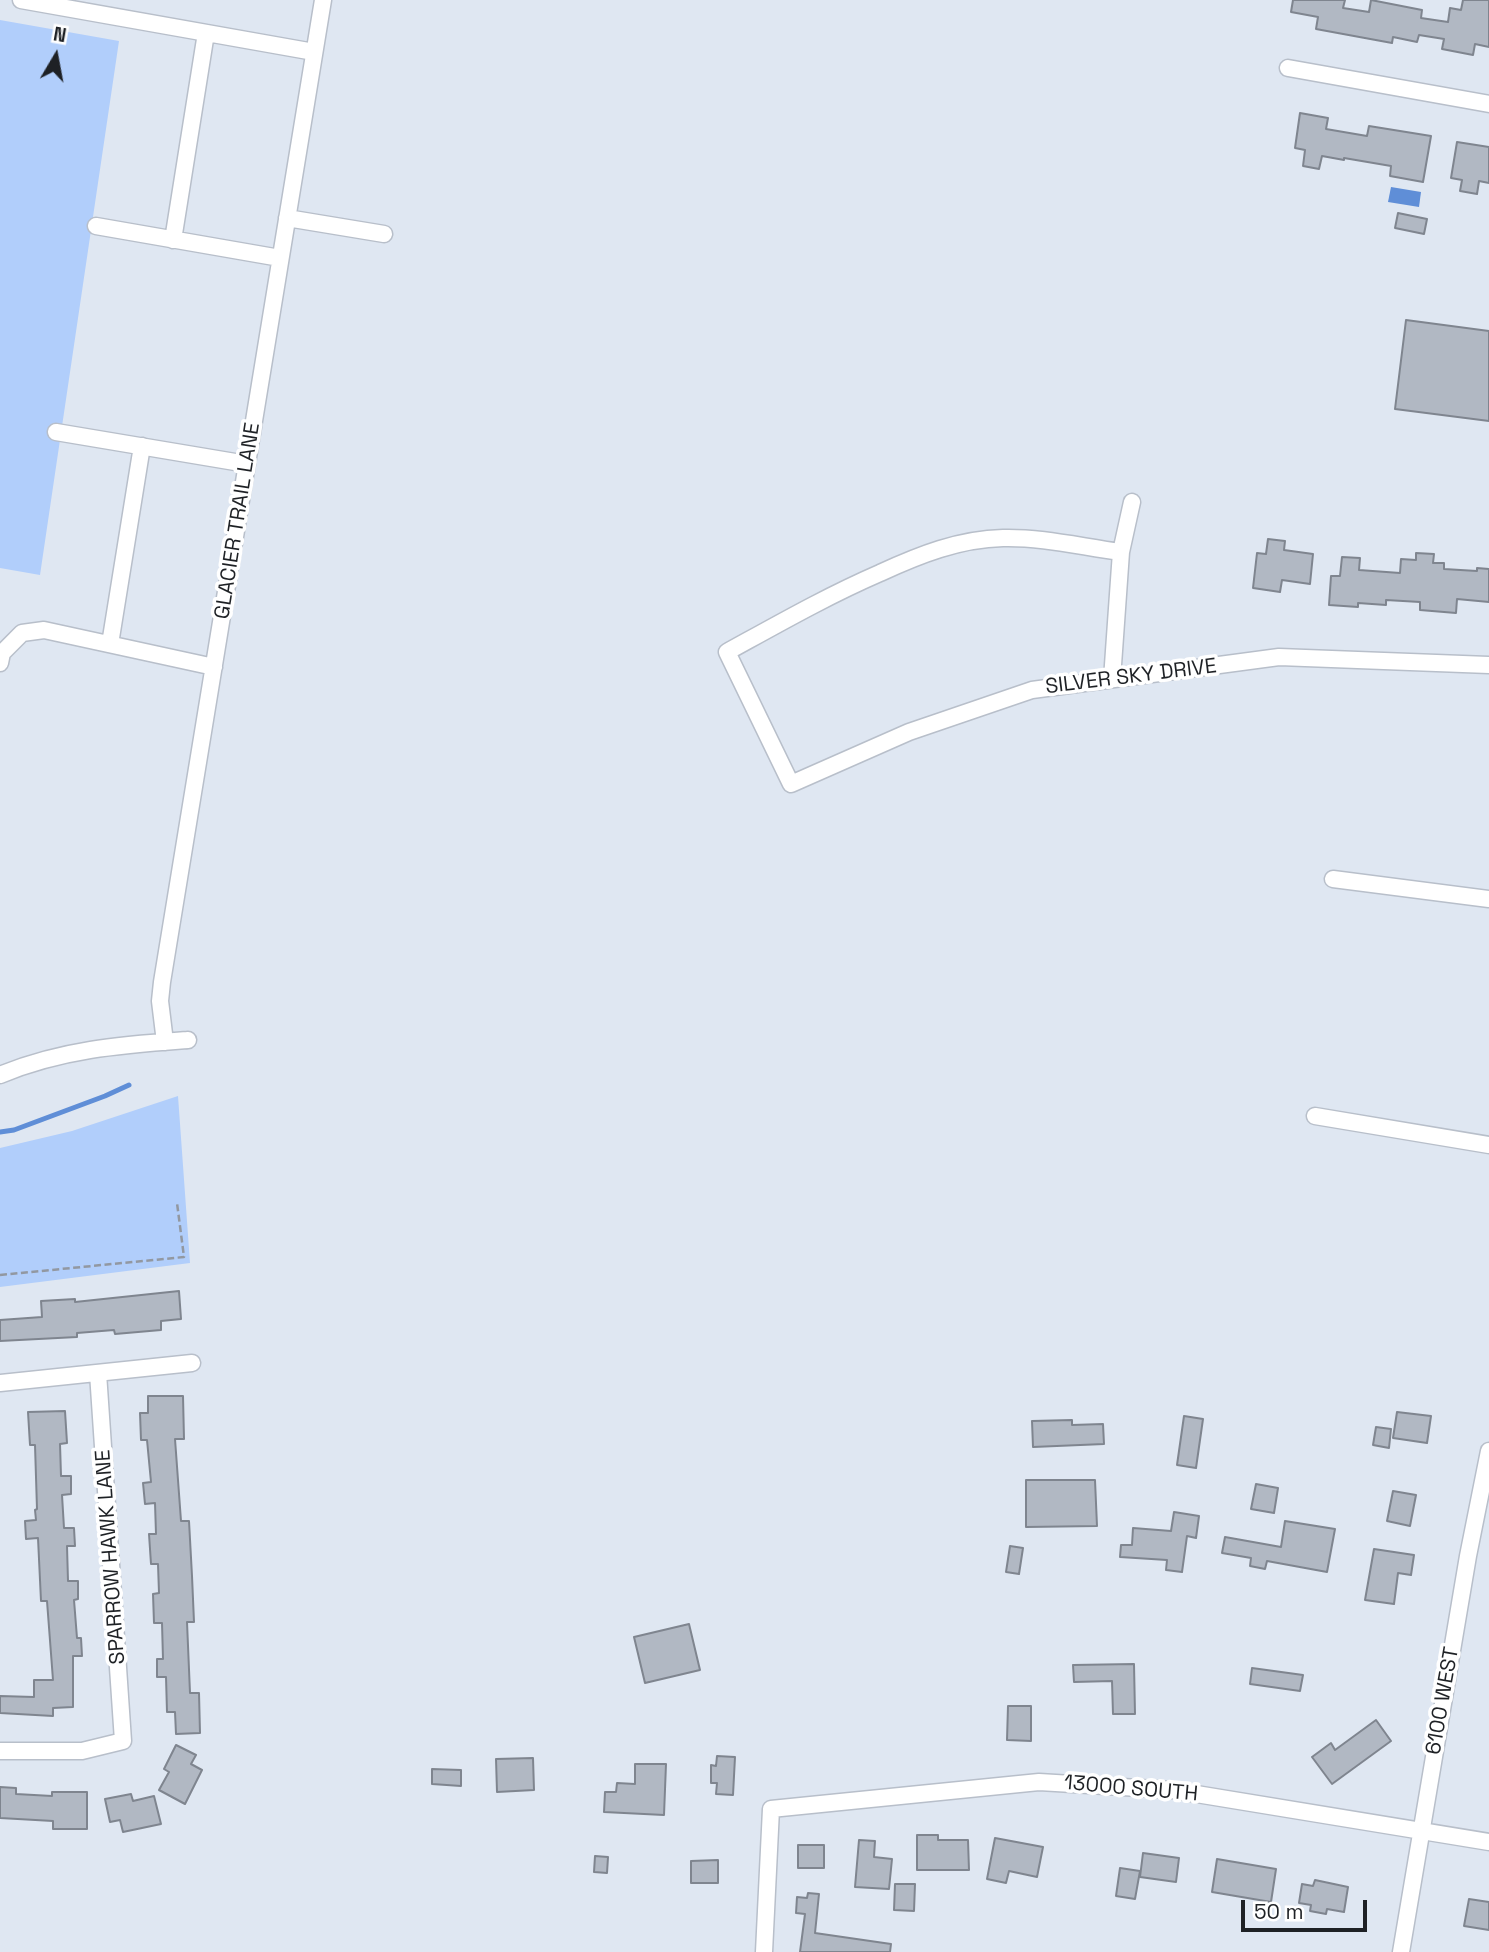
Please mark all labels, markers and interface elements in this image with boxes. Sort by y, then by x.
north arrow [21,21,91,91]
text: N [51,21,68,48]
street label: GLACIER TRAIL LANE [210,421,266,621]
street label: SILVER SKY DRIVE [1044,654,1218,700]
street label: SPARROW HAWK LANE [91,1449,131,1665]
street label: 6100 WEST [1421,1645,1465,1757]
street label: 13000 SOUTH [1063,1771,1199,1807]
scale bar [1244,1885,1370,1929]
text: 50 m [1254,1898,1304,1925]

